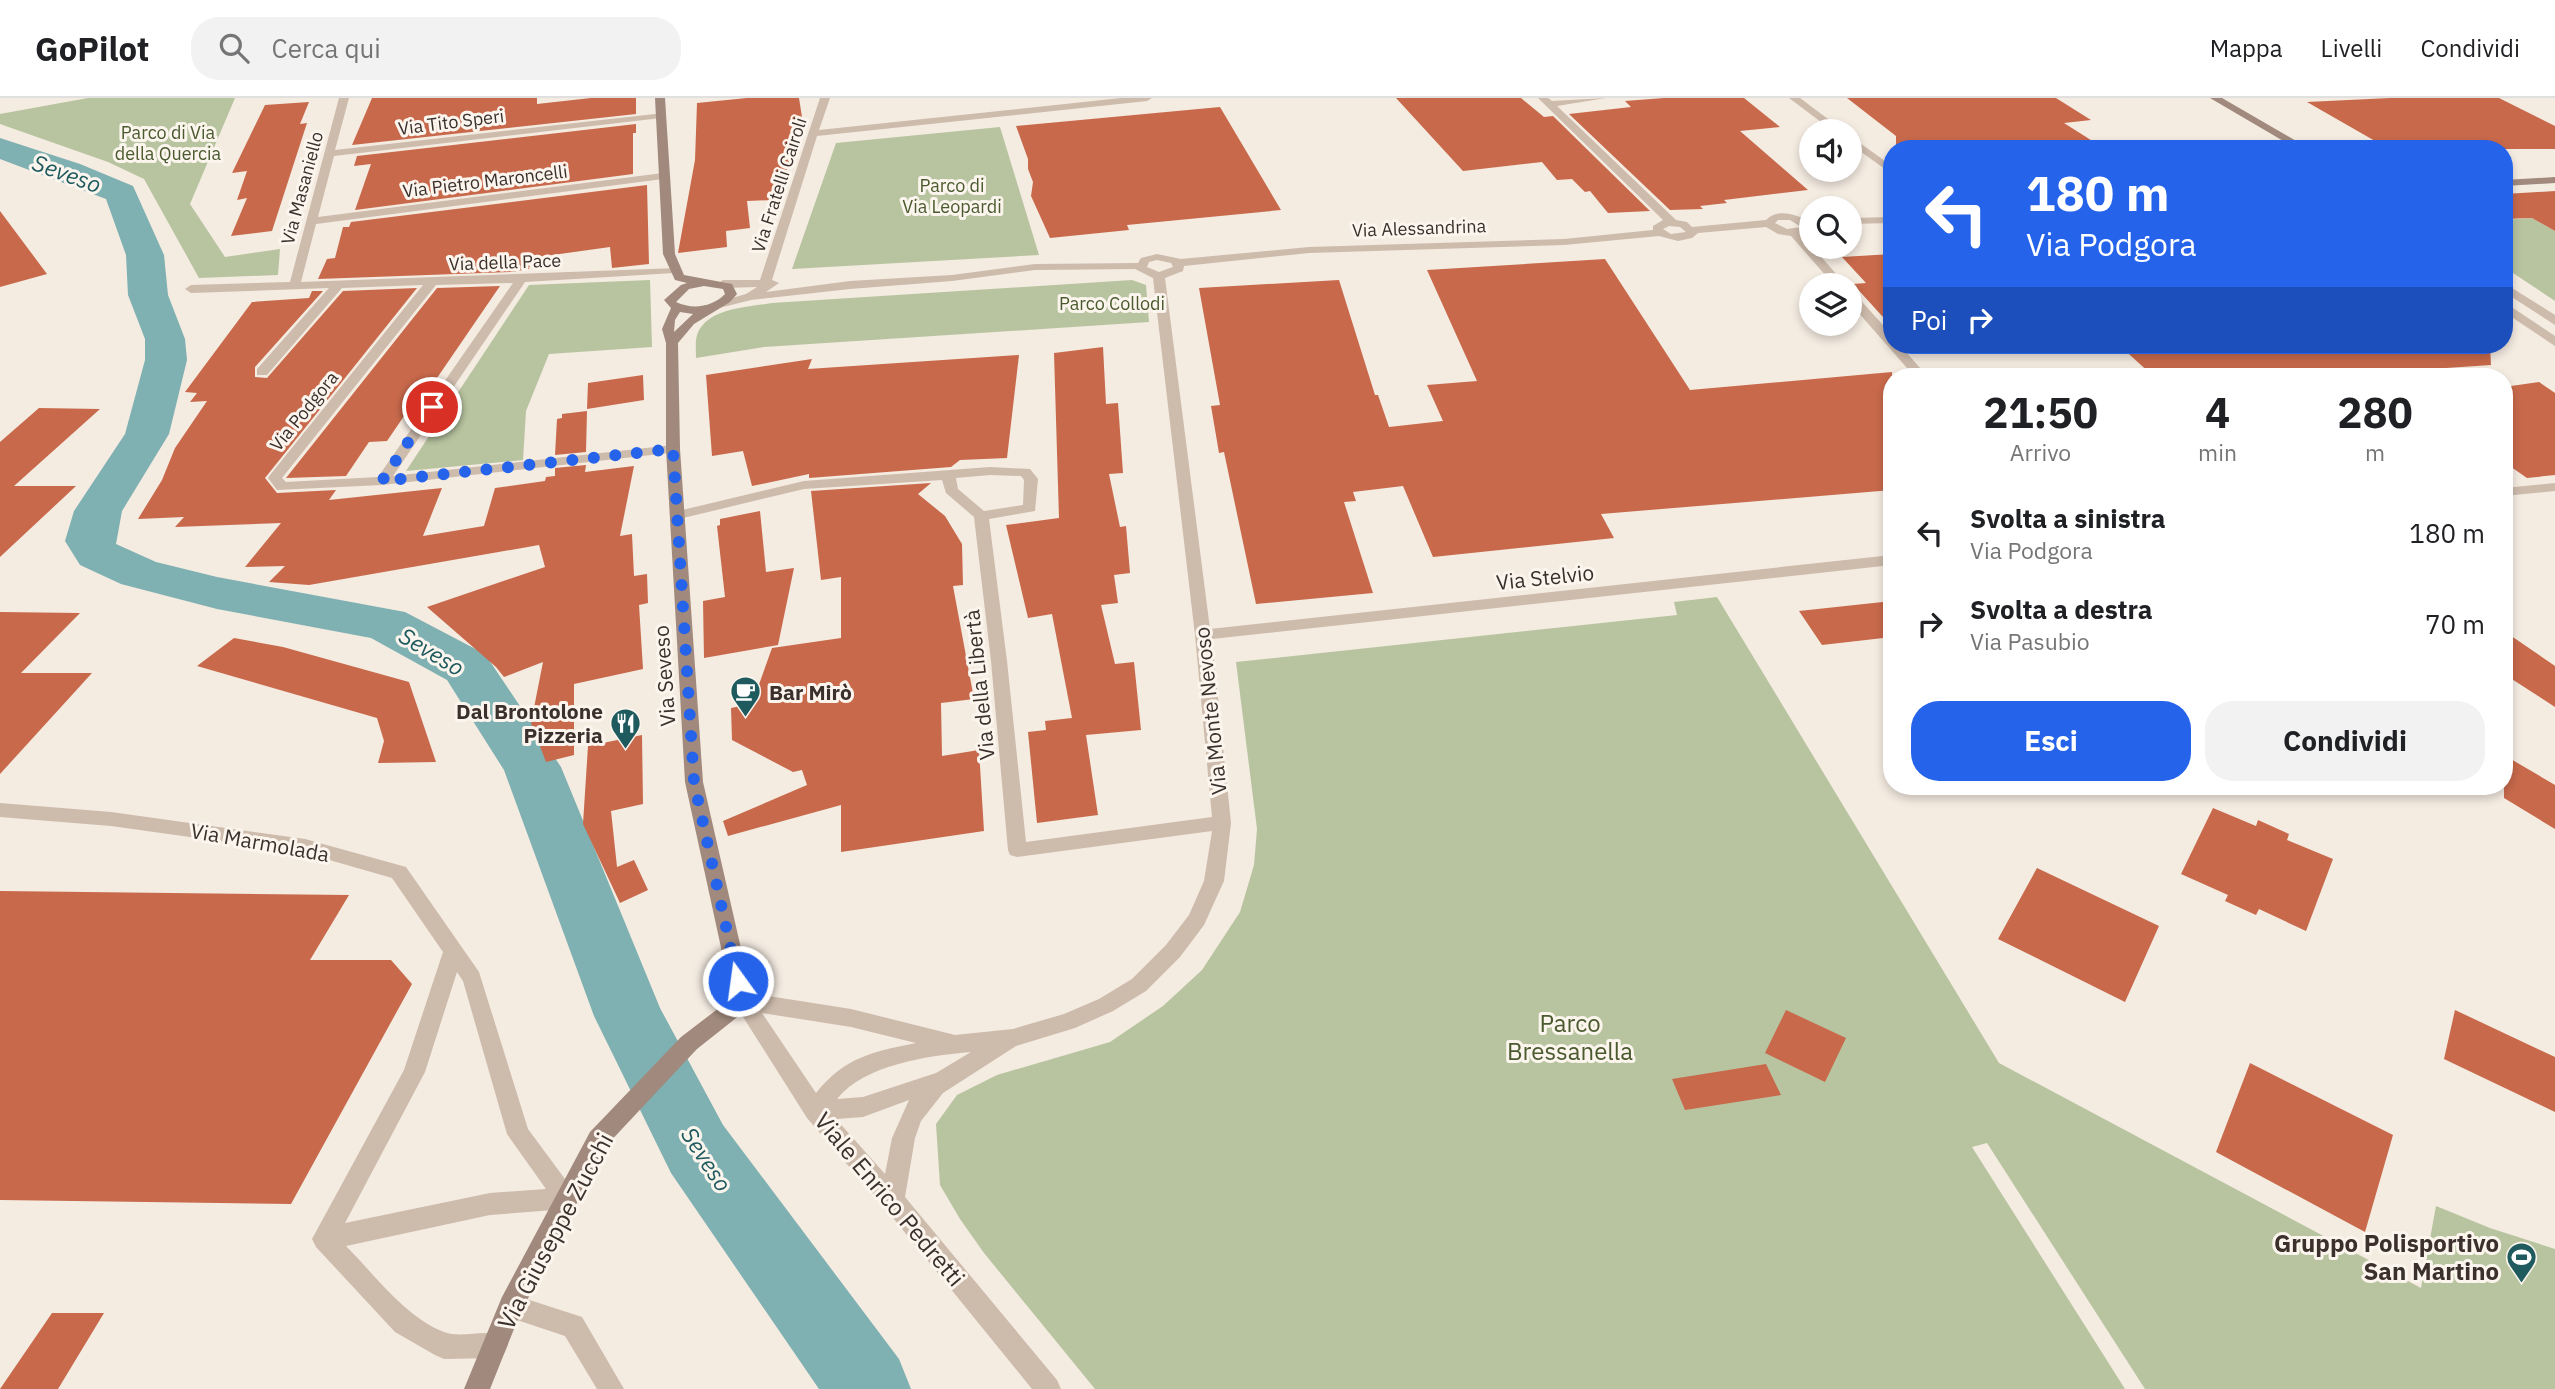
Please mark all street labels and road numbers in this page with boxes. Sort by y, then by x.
street label: Via Tito Speri [397,104,505,140]
street label: Via Fratelli Cairoli [746,114,812,256]
street label: Via Masaniello [276,129,328,247]
street label: Via Pietro Maroncelli [401,159,569,203]
street label: Via Alessandrina [1351,214,1487,242]
street label: Via della Pace [448,249,562,275]
street label: Via Podgora [265,366,343,456]
street label: Via Stelvio [1495,558,1595,596]
street label: Via della Libertà [957,608,1001,762]
street label: Via Seveso [646,624,682,728]
street label: Via Monte Nevoso [1187,626,1233,796]
street label: Via Marmolada [188,816,332,868]
street label: Viale Enrico Pedretti [808,1105,972,1293]
street label: Via Giuseppe Zucchi [490,1127,620,1335]

